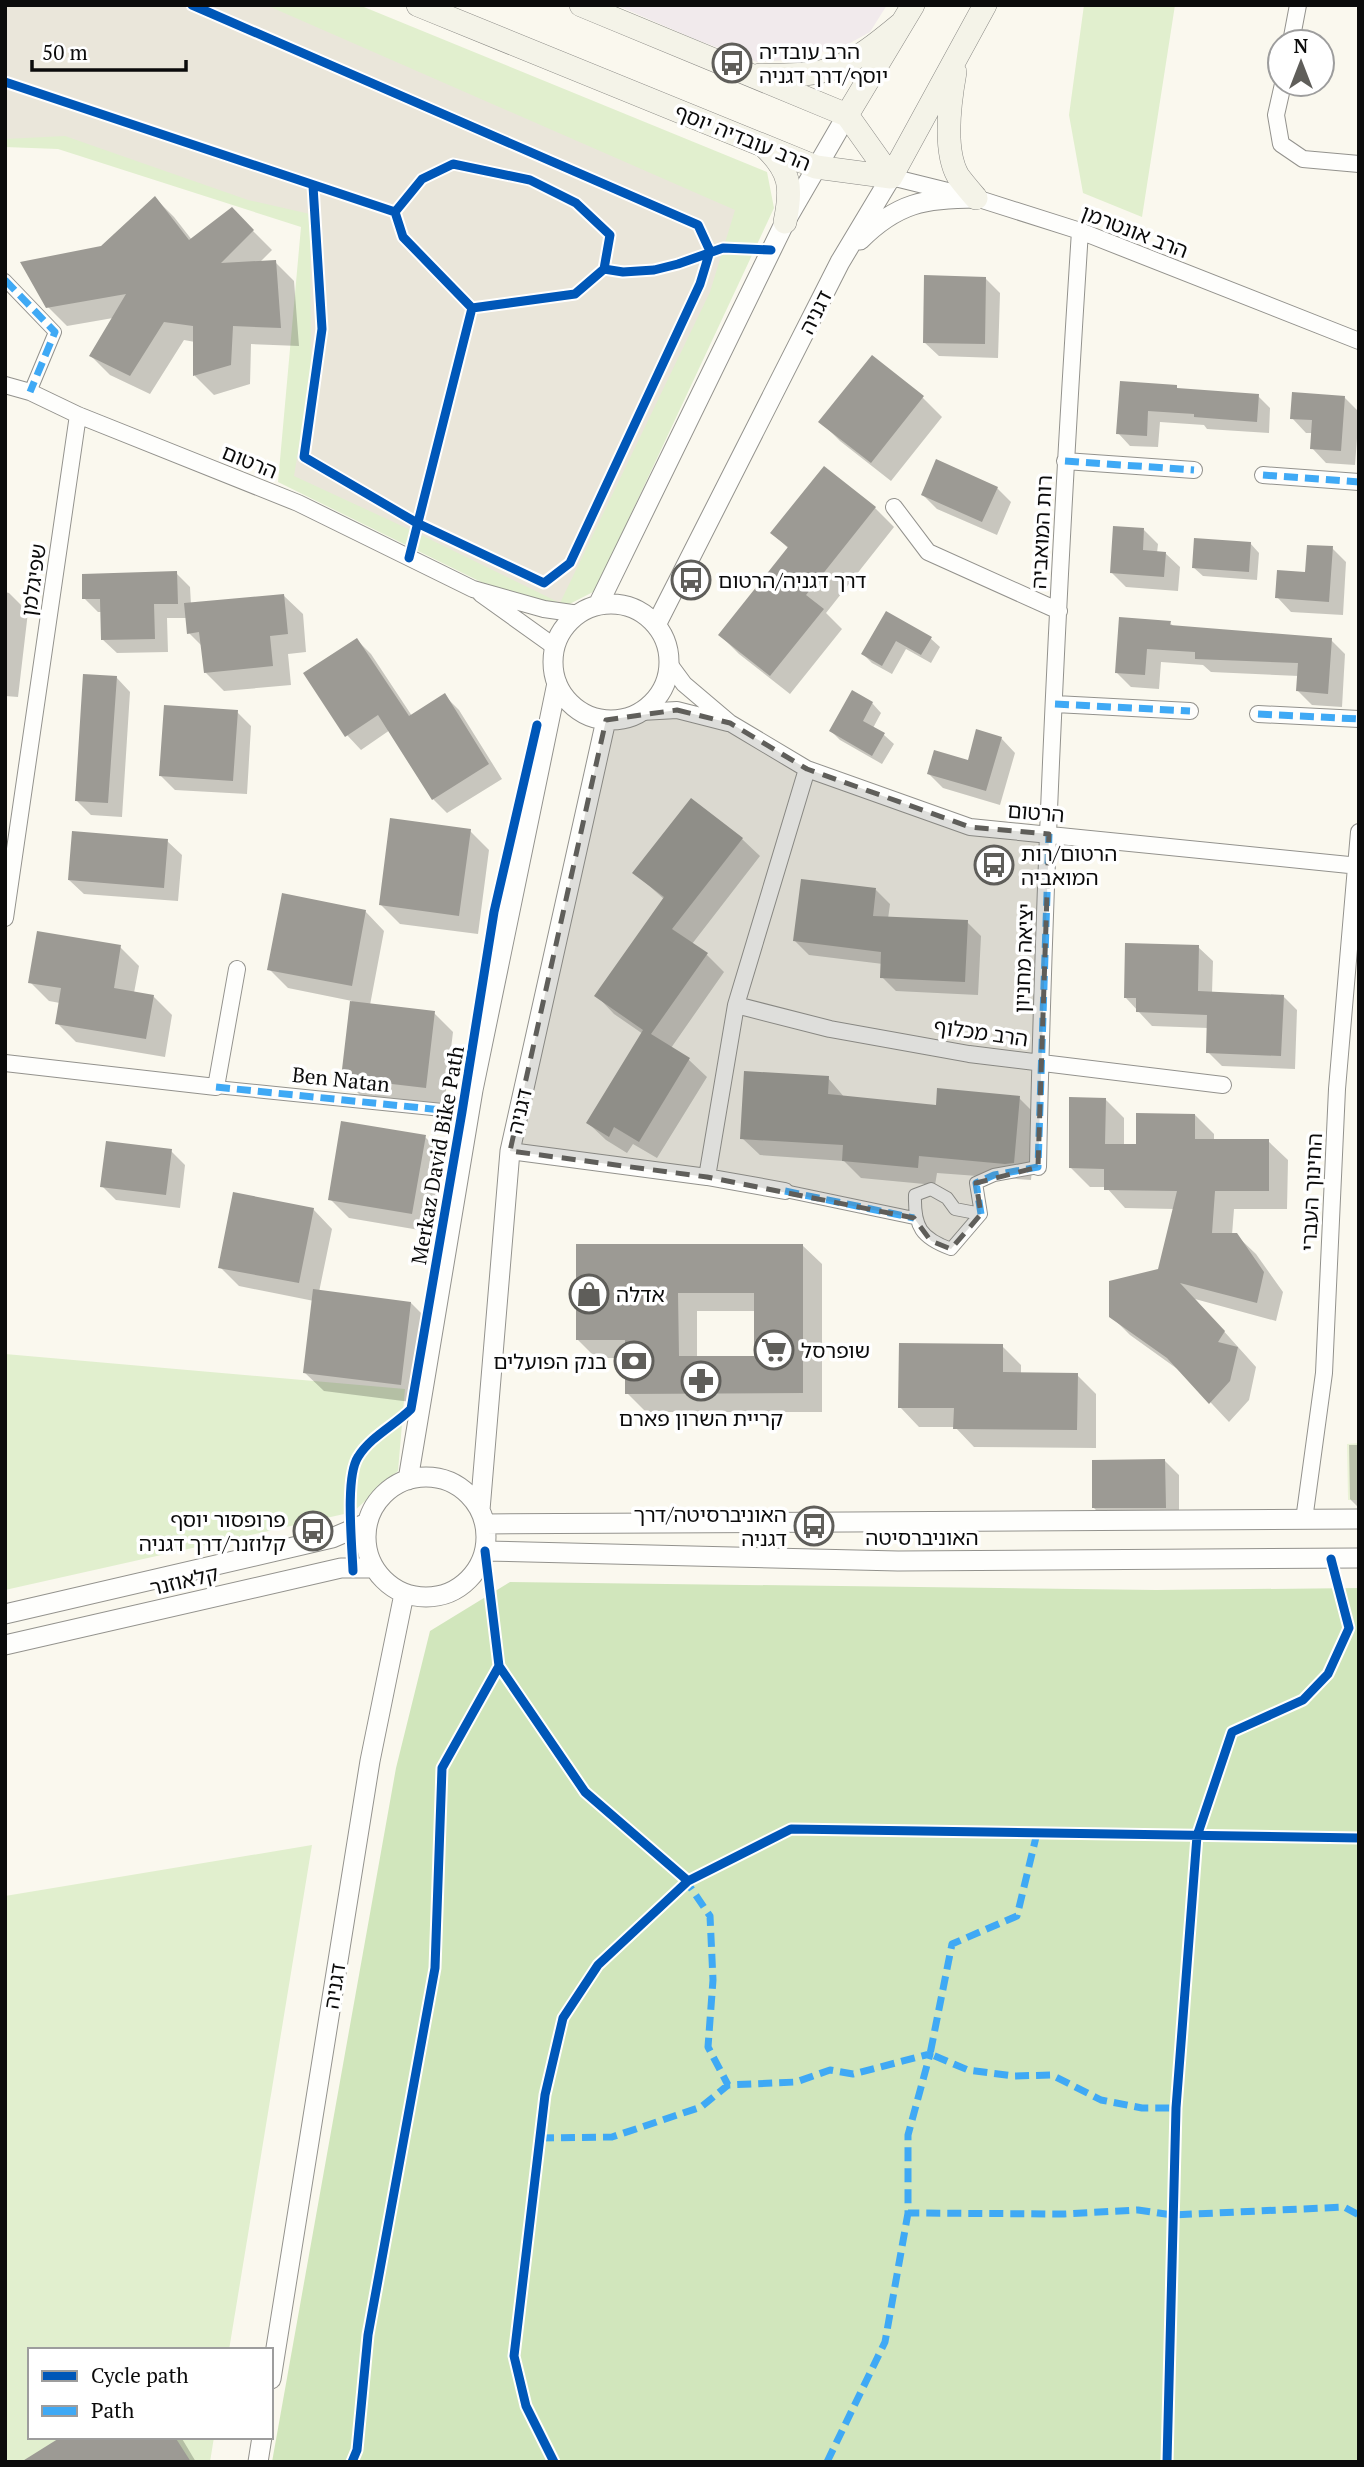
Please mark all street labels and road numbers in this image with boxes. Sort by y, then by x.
street label: הרב עובדיה יוסף [671,97,815,177]
street label: הרב אונטרמן [1078,198,1192,264]
street label: דגניה [792,285,838,339]
street label: הרטום [218,437,282,485]
street label: רות המואביה [1024,474,1058,590]
street label: שפיגלמן [14,542,52,618]
street label: הרטום [1006,796,1066,828]
street label: יציאה מחניון [1007,903,1039,1013]
street label: הרב מכלוף [932,1012,1030,1052]
street label: Merkaz David Bike Path [404,1043,470,1267]
street label: Ben Natan [291,1060,392,1098]
street label: דגניה [500,1086,538,1136]
street label: החינוך העברי [1294,1132,1328,1252]
street label: האוניברסיטה [865,1523,979,1551]
street label: קלאוזנר [147,1559,221,1601]
street label: דגניה [317,1961,351,2011]

